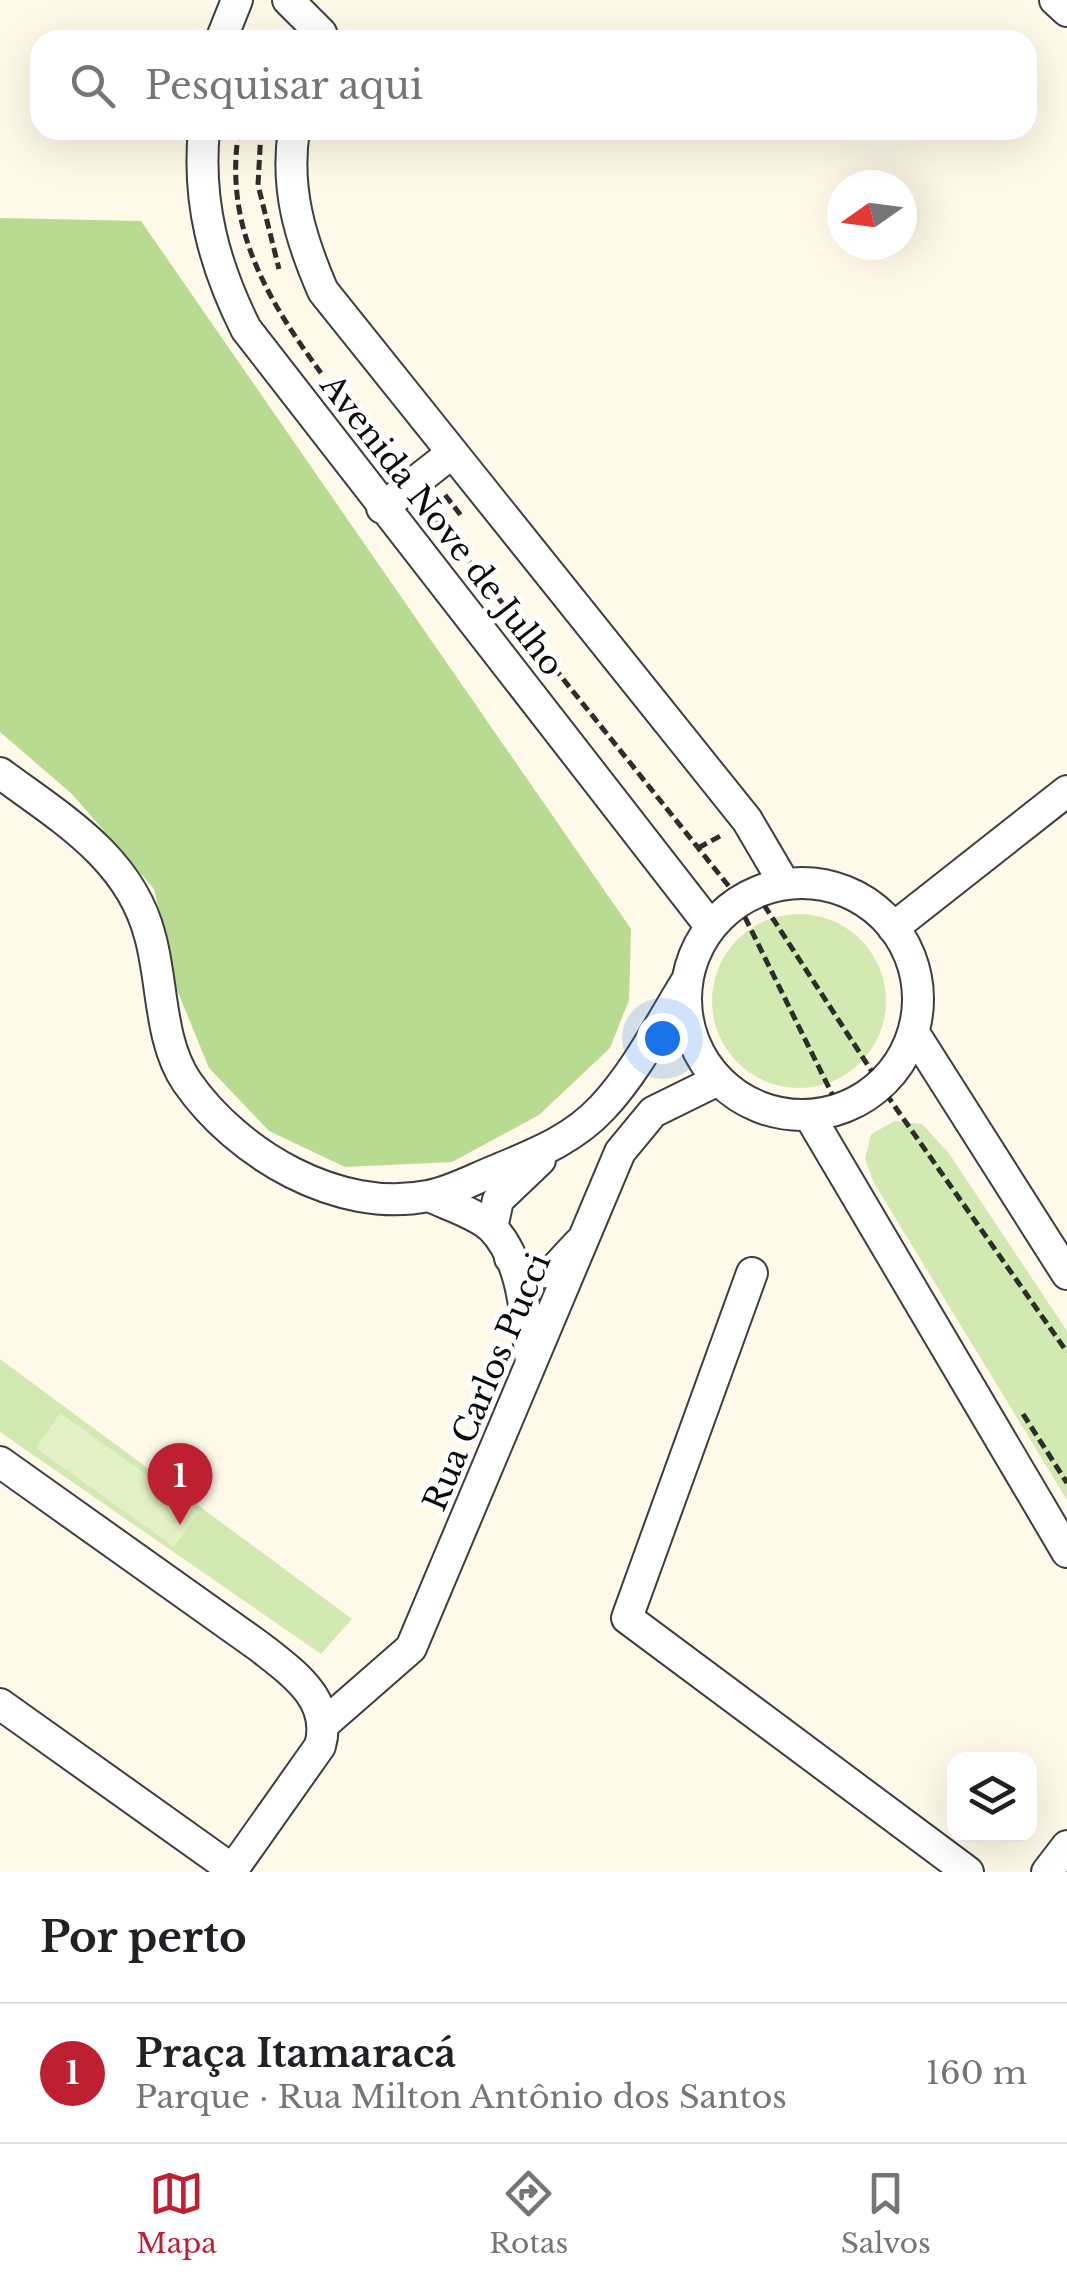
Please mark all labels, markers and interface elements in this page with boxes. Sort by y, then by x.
search box [30,30,1037,140]
icon: search [65,58,120,113]
text: Pesquisar aqui [145,62,423,109]
north arrow [827,170,917,260]
street label: Avenida Nove de Julho [311,366,572,684]
your location [637,1013,688,1064]
street label: Rua Carlos Pucci [415,1247,559,1517]
pin: 1 [148,1442,212,1525]
map controls [947,1752,1037,1842]
button: layers [947,1752,1037,1842]
text: Por perto [40,1911,247,1963]
text: Praça Itamaracá [135,2030,456,2077]
text: 1 [66,2053,79,2093]
text: 160 m [926,2053,1027,2093]
text: Parque · Rua Milton Antônio dos Santos [135,2077,787,2117]
tab: Mapa [136,2166,217,2261]
tab: Rotas [489,2166,568,2261]
tab: Salvos [841,2166,931,2261]

